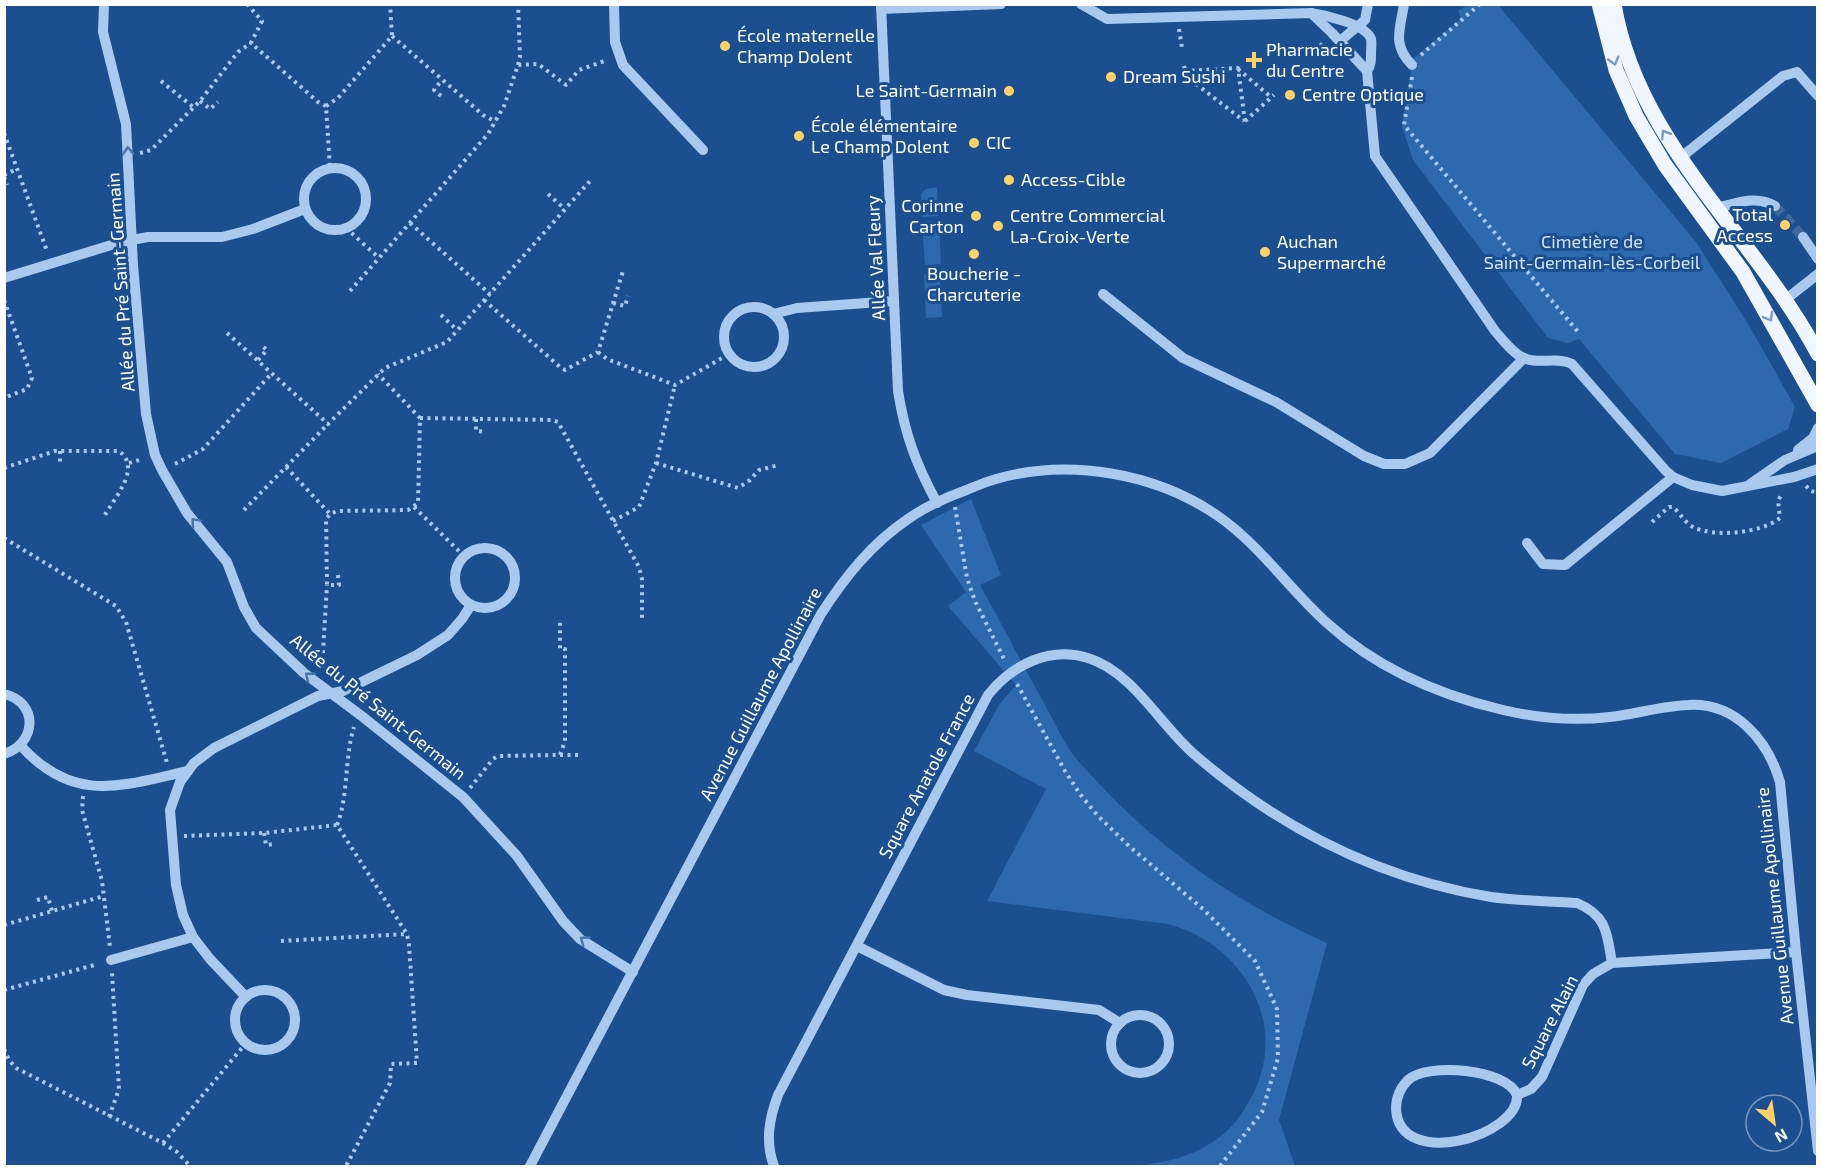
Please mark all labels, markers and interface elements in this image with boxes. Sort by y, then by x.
place label: École maternelle Champ Dolent [737,24,875,67]
place label: Pharmacie du Centre [1266,38,1353,81]
marker: École maternelle Champ Dolent [718,39,732,53]
marker: Pharmacie du Centre [1247,53,1261,67]
one-way arrow [1607,55,1619,66]
place label: Dream Sushi [1123,65,1226,87]
marker: Dream Sushi [1104,70,1118,84]
place label: Le Saint-Germain [856,79,997,101]
place label: Centre Optique [1302,83,1424,105]
marker: Le Saint-Germain [1002,84,1016,98]
marker: Centre Optique [1283,88,1297,102]
place label: École élémentaire Le Champ Dolent [811,114,957,157]
marker: École élémentaire Le Champ Dolent [792,129,806,143]
one-way arrow [1660,130,1672,140]
place label: CIC [986,131,1011,153]
marker: CIC [967,136,981,150]
one-way arrow [122,147,135,156]
place label: Access-Cible [1021,168,1126,190]
street label: Allée du Pré Saint-Germain [101,172,139,392]
marker: Access-Cible [1002,173,1016,187]
street label: Allée Val Fleury [861,194,889,321]
place label: Corinne Carton [901,194,964,237]
place label: Total Access [1717,203,1774,246]
place label: Centre Commercial La-Croix-Verte [1010,204,1166,247]
marker: Corinne Carton [969,209,983,223]
marker: Total Access [1778,218,1792,232]
marker: Centre Commercial La-Croix-Verte [991,219,1005,233]
place label: Auchan Supermarché [1277,230,1386,273]
park label: Cimetière de Saint-Germain-lès-Corbeil [1484,230,1701,273]
marker: Auchan Supermarché [1258,245,1272,259]
marker: Boucherie - Charcuterie [967,247,981,261]
place label: Boucherie - Charcuterie [927,262,1021,305]
one-way arrow [1761,310,1773,321]
one-way arrow [191,518,202,529]
street label: Avenue Guillaume Apollinaire [694,583,826,804]
street label: Allée du Pré Saint-Germain [286,629,471,784]
one-way arrow [305,673,316,684]
street label: Square Anatole France [873,689,979,862]
street label: Avenue Guillaume Apollinaire [1751,786,1797,1026]
one-way arrow [579,936,590,947]
street label: Square Alain [1516,971,1582,1072]
north arrow [1744,1093,1804,1153]
text: N [1772,1125,1791,1148]

